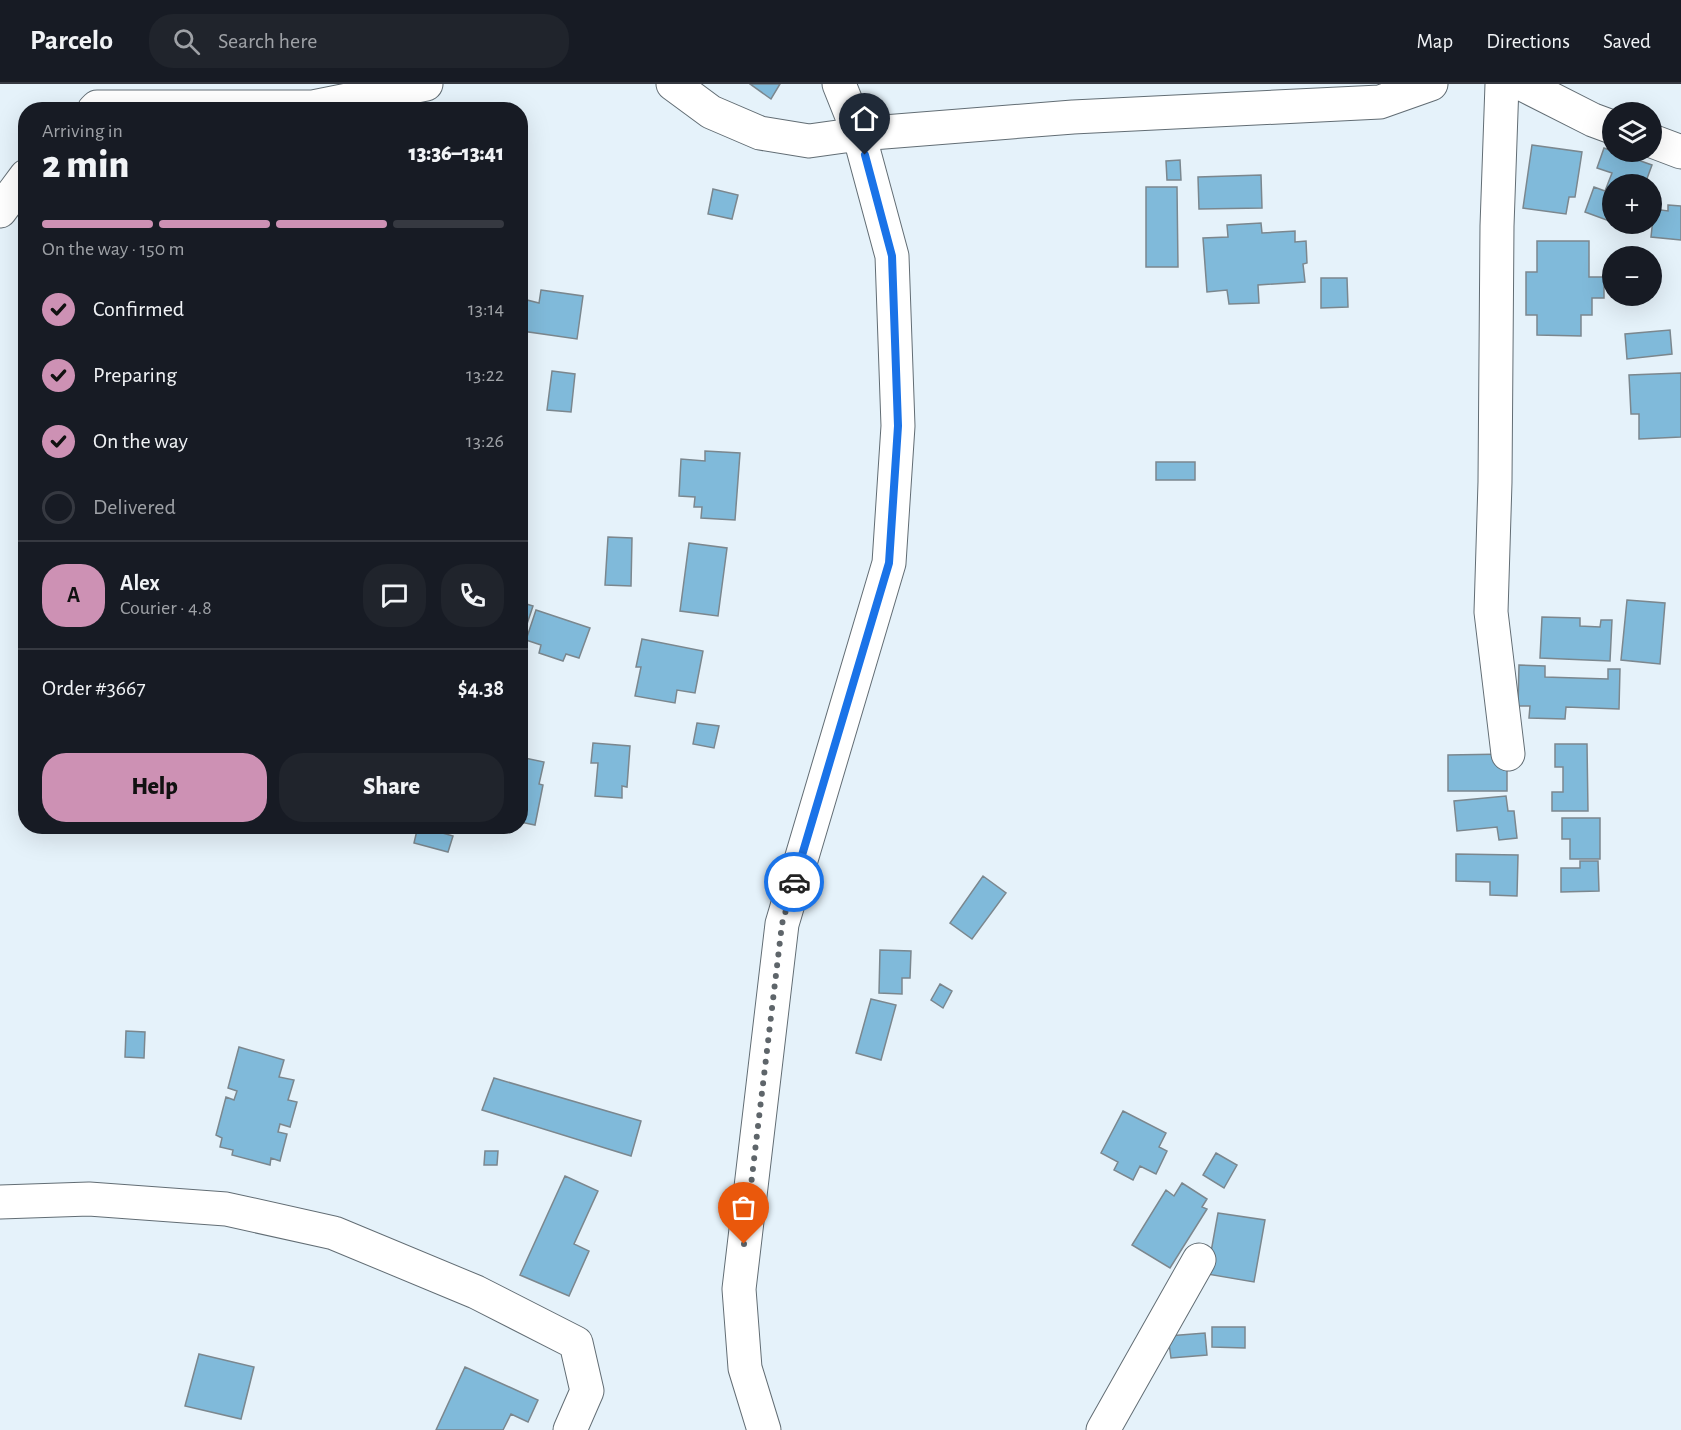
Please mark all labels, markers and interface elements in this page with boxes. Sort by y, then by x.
search box [149,14,569,68]
icon: search [170,25,203,58]
text: Parcelo [30,27,113,55]
text: Search here [218,30,317,52]
text: Map [1417,31,1453,52]
text: Directions [1486,31,1570,52]
text: Saved [1603,31,1651,52]
pin [839,93,890,155]
icon: home [848,102,881,135]
map controls [1602,102,1662,306]
button: layers [1602,102,1662,162]
text: Arriving in [42,121,123,141]
text: 13:36–13:41 [409,142,504,164]
text: 2 min [42,146,129,185]
button: + [1602,174,1662,234]
text: On the way · 150 m [42,239,185,259]
button: − [1602,246,1662,306]
icon: check [42,293,75,326]
text: Confirmed [93,298,184,320]
text: 13:14 [468,299,504,319]
icon: check [42,359,75,392]
text: Preparing [93,364,177,386]
text: 13:22 [466,365,504,385]
icon: check [42,425,75,458]
text: On the way [93,430,188,452]
text: 13:26 [466,431,504,451]
text: Delivered [93,496,176,518]
button: chat [363,564,426,627]
button: phone [441,564,504,627]
text: Alex [120,572,160,594]
text: A [67,584,80,606]
text: Courier · 4.8 [120,598,212,618]
text: Order #3667 [42,677,146,699]
text: $4.38 [458,677,504,699]
button: Help [42,753,267,822]
button: Share [279,753,504,822]
courier [764,852,824,912]
icon: car [778,866,811,899]
pin [718,1182,769,1244]
icon: bag [727,1191,760,1224]

